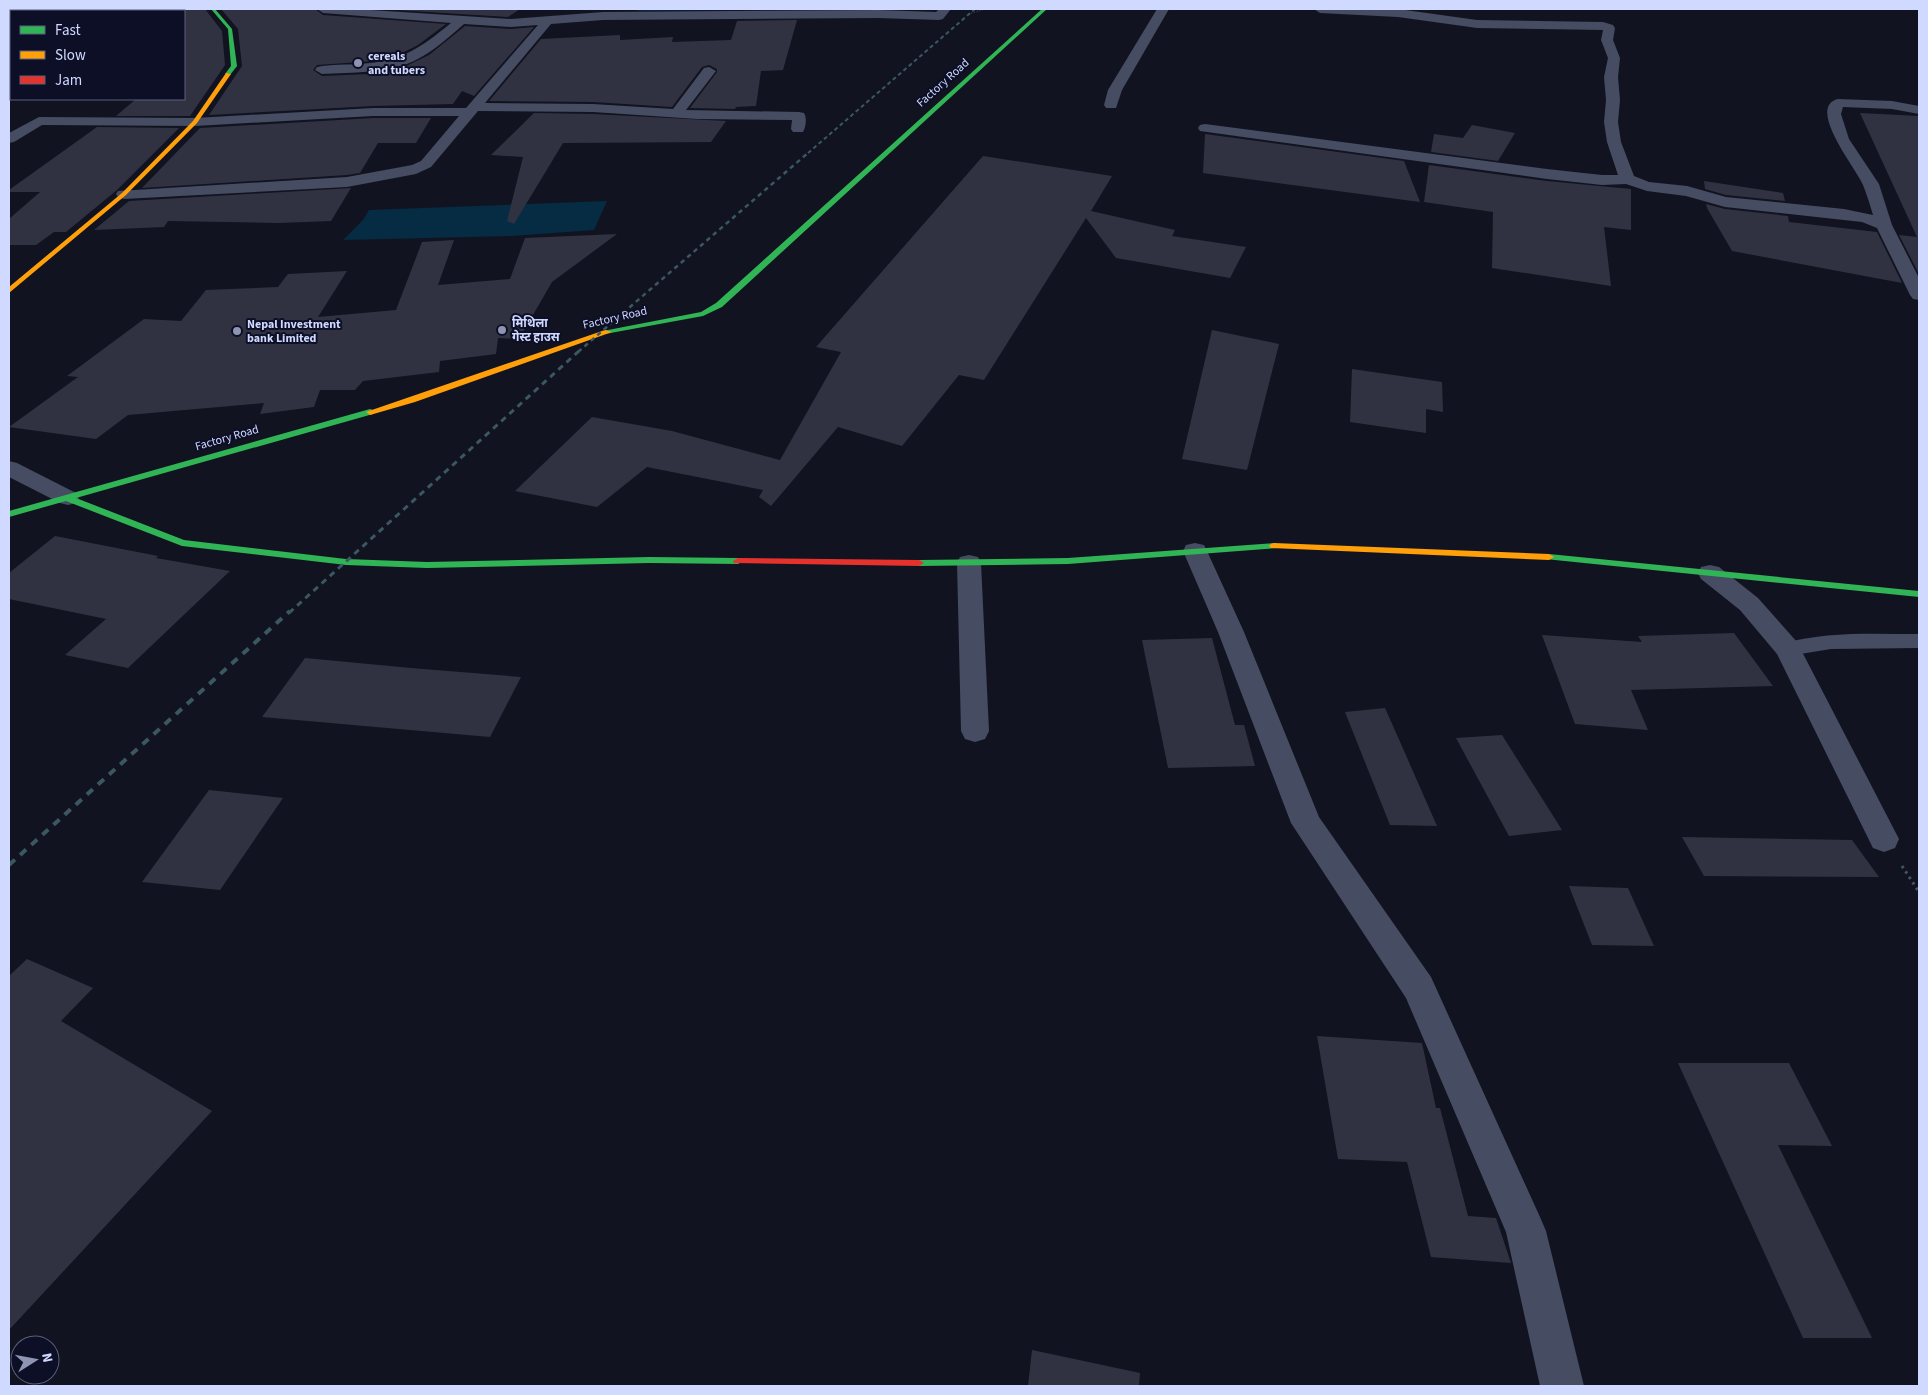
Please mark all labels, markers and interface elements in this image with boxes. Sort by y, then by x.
legend [10,10,185,100]
text: Fast [55,20,81,41]
text: Slow [55,45,86,66]
place label: cereals and tubers [368,48,425,79]
street label: Factory Road [913,55,973,111]
marker: cereals and tubers [352,57,364,69]
text: Jam [55,70,82,91]
street label: Factory Road [581,302,649,334]
place label: मिथिला गेस्ट हाउस [512,315,561,346]
place label: Nepal Investment bank Limited [247,316,341,347]
marker: मिथिला गेस्ट हाउस [496,324,508,336]
marker: Nepal Investment bank Limited [231,325,243,337]
street label: Factory Road [193,421,261,455]
north arrow [10,1335,60,1385]
text: N [36,1351,57,1364]

